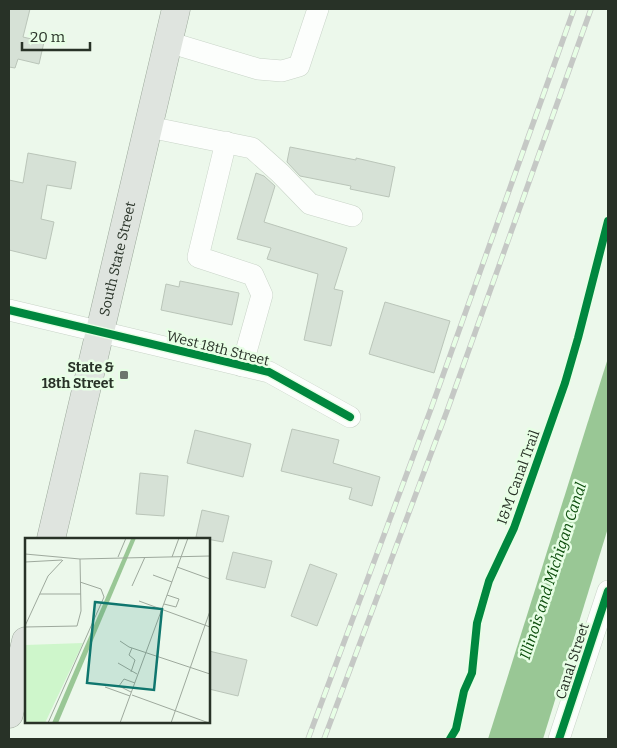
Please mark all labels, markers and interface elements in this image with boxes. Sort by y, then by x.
scale bar [22,20,90,52]
text: 20 m [30,28,66,46]
street label: South State Street [96,200,139,318]
street label: West 18th Street [165,327,271,369]
place label: State & 18th Street [42,359,115,392]
marker: State & 18th Street [118,369,130,381]
street label: I&M Canal Trail [494,428,543,527]
water label: Illinois and Michigan Canal [516,480,590,662]
inset map [25,538,210,723]
street label: Canal Street [552,621,593,701]

